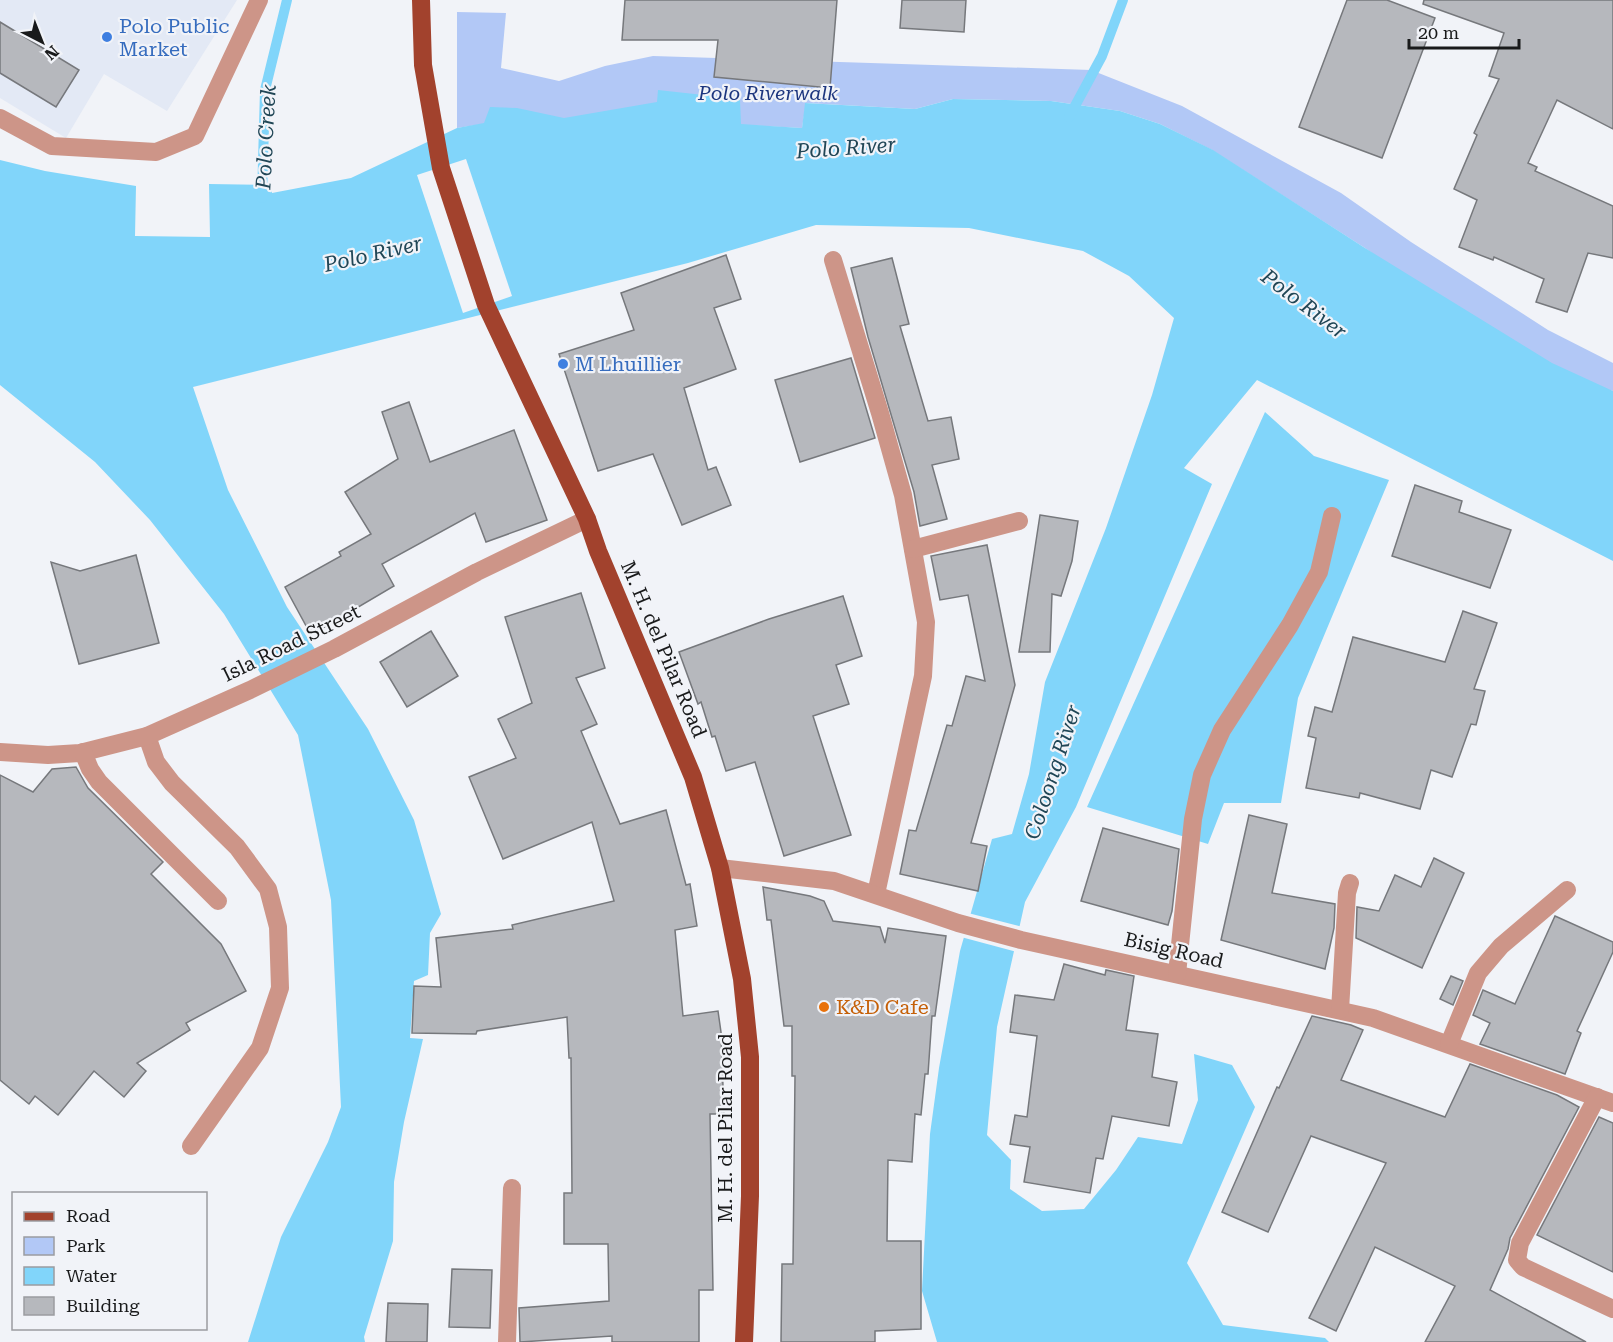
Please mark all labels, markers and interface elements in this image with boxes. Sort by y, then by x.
north arrow [12,12,72,72]
scale bar [1409,12,1518,50]
place label: Polo Public Market [119,14,229,61]
text: 20 m [1418,22,1459,43]
marker: Polo Public Market [100,30,114,44]
text: N [41,42,63,64]
park label: Polo Riverwalk [697,81,838,105]
water label: Polo Creek [251,83,281,191]
water label: Polo River [794,133,897,164]
water label: Polo River [320,231,425,277]
water label: Polo River [1256,264,1351,344]
place label: M Lhuillier [575,352,681,376]
marker: M Lhuillier [556,357,570,371]
street label: M. H. del Pilar Road [616,557,712,741]
street label: Isla Road Street [218,599,364,687]
water label: Coloong River [1020,702,1086,842]
street label: Bisig Road [1122,927,1226,973]
place label: K&D Cafe [836,995,929,1019]
marker: K&D Cafe [817,1000,831,1014]
street label: M. H. del Pilar Road [713,1033,737,1223]
legend [12,1192,207,1330]
text: Road [66,1205,111,1226]
text: Park [66,1235,106,1256]
text: Water [66,1265,117,1286]
text: Building [66,1295,140,1316]

